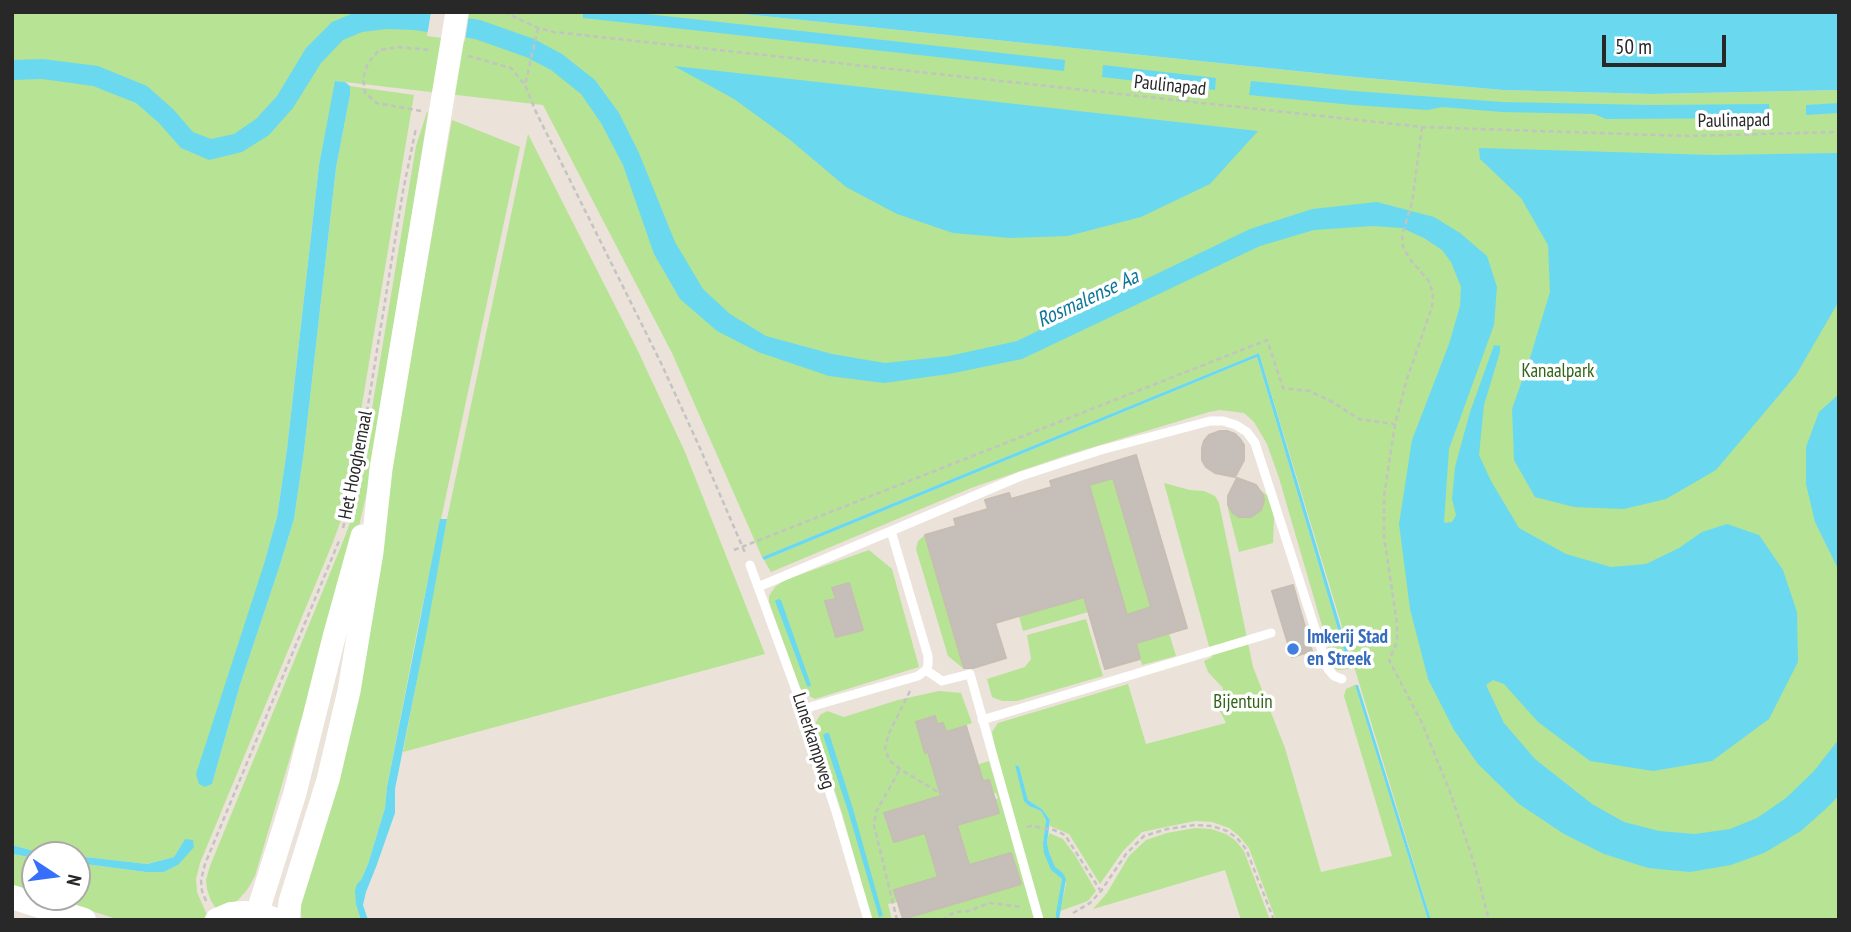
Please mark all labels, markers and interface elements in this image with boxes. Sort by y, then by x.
scale bar [1606,21,1730,65]
text: 50 m [1615,33,1652,60]
street label: Paulinapad [1133,71,1207,101]
street label: Paulinapad [1698,109,1770,133]
water label: Rosmalense Aa [1033,265,1143,333]
park label: Kanaalpark [1522,361,1594,383]
street label: Het Hooghemaal [334,409,378,521]
place label: Imkerij Stad en Streek [1307,627,1388,671]
marker: Imkerij Stad en Streek [1285,641,1301,657]
street label: Lunerkampweg [787,690,839,792]
park label: Bijentuin [1213,692,1273,714]
north arrow [21,841,91,911]
text: N [62,873,87,888]

